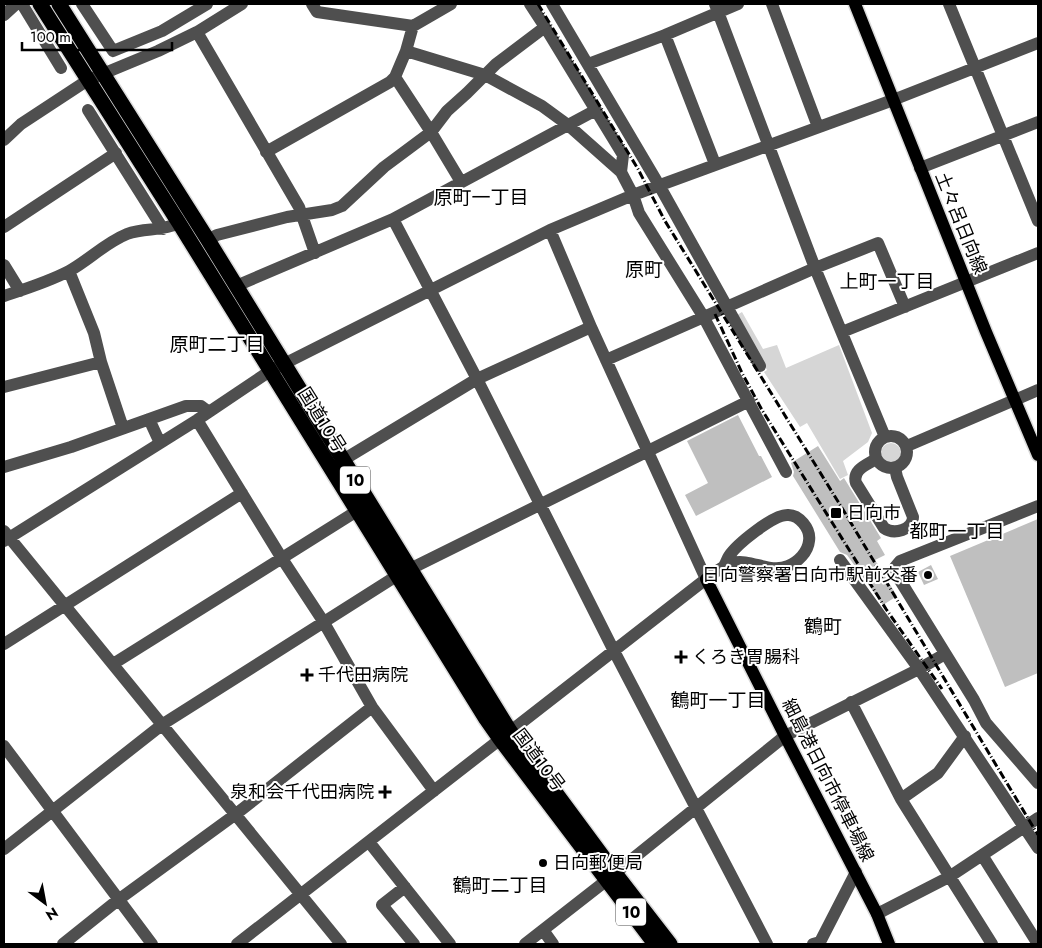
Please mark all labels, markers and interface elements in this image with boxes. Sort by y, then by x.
scale bar [22,20,172,52]
text: 100 m [30,26,71,48]
street label: 土々呂日向線 [929,168,993,278]
district label: 原町一丁目 [433,184,529,211]
district label: 原町 [625,256,663,283]
district label: 上町一丁目 [839,268,935,295]
district label: 原町二丁目 [169,331,265,358]
street label: 国道10号 [292,382,352,458]
road number: 10 [340,466,370,494]
place label: 日向市 [847,500,901,526]
marker: 日向市 [829,506,843,520]
district label: 都町一丁目 [909,518,1005,545]
place label: 日向警察署日向市駅前交番 [702,562,918,588]
marker: 日向警察署日向市駅前交番 [922,569,934,581]
district label: 鶴町 [804,613,842,640]
place label: くろき胃腸科 [692,644,800,670]
marker: くろき胃腸科 [674,650,688,664]
place label: 千代田病院 [318,662,408,688]
marker: 千代田病院 [300,668,314,682]
district label: 鶴町一丁目 [670,687,766,714]
street label: 細島港日向市停車場線 [776,694,880,866]
street label: 国道10号 [507,723,571,797]
place label: 泉和会千代田病院 [230,779,374,805]
marker: 泉和会千代田病院 [378,785,392,799]
place label: 日向郵便局 [553,850,643,876]
marker: 日向郵便局 [537,857,549,869]
district label: 鶴町二丁目 [452,872,548,899]
north arrow [20,878,70,928]
road number: 10 [616,899,646,926]
text: N [42,903,62,925]

